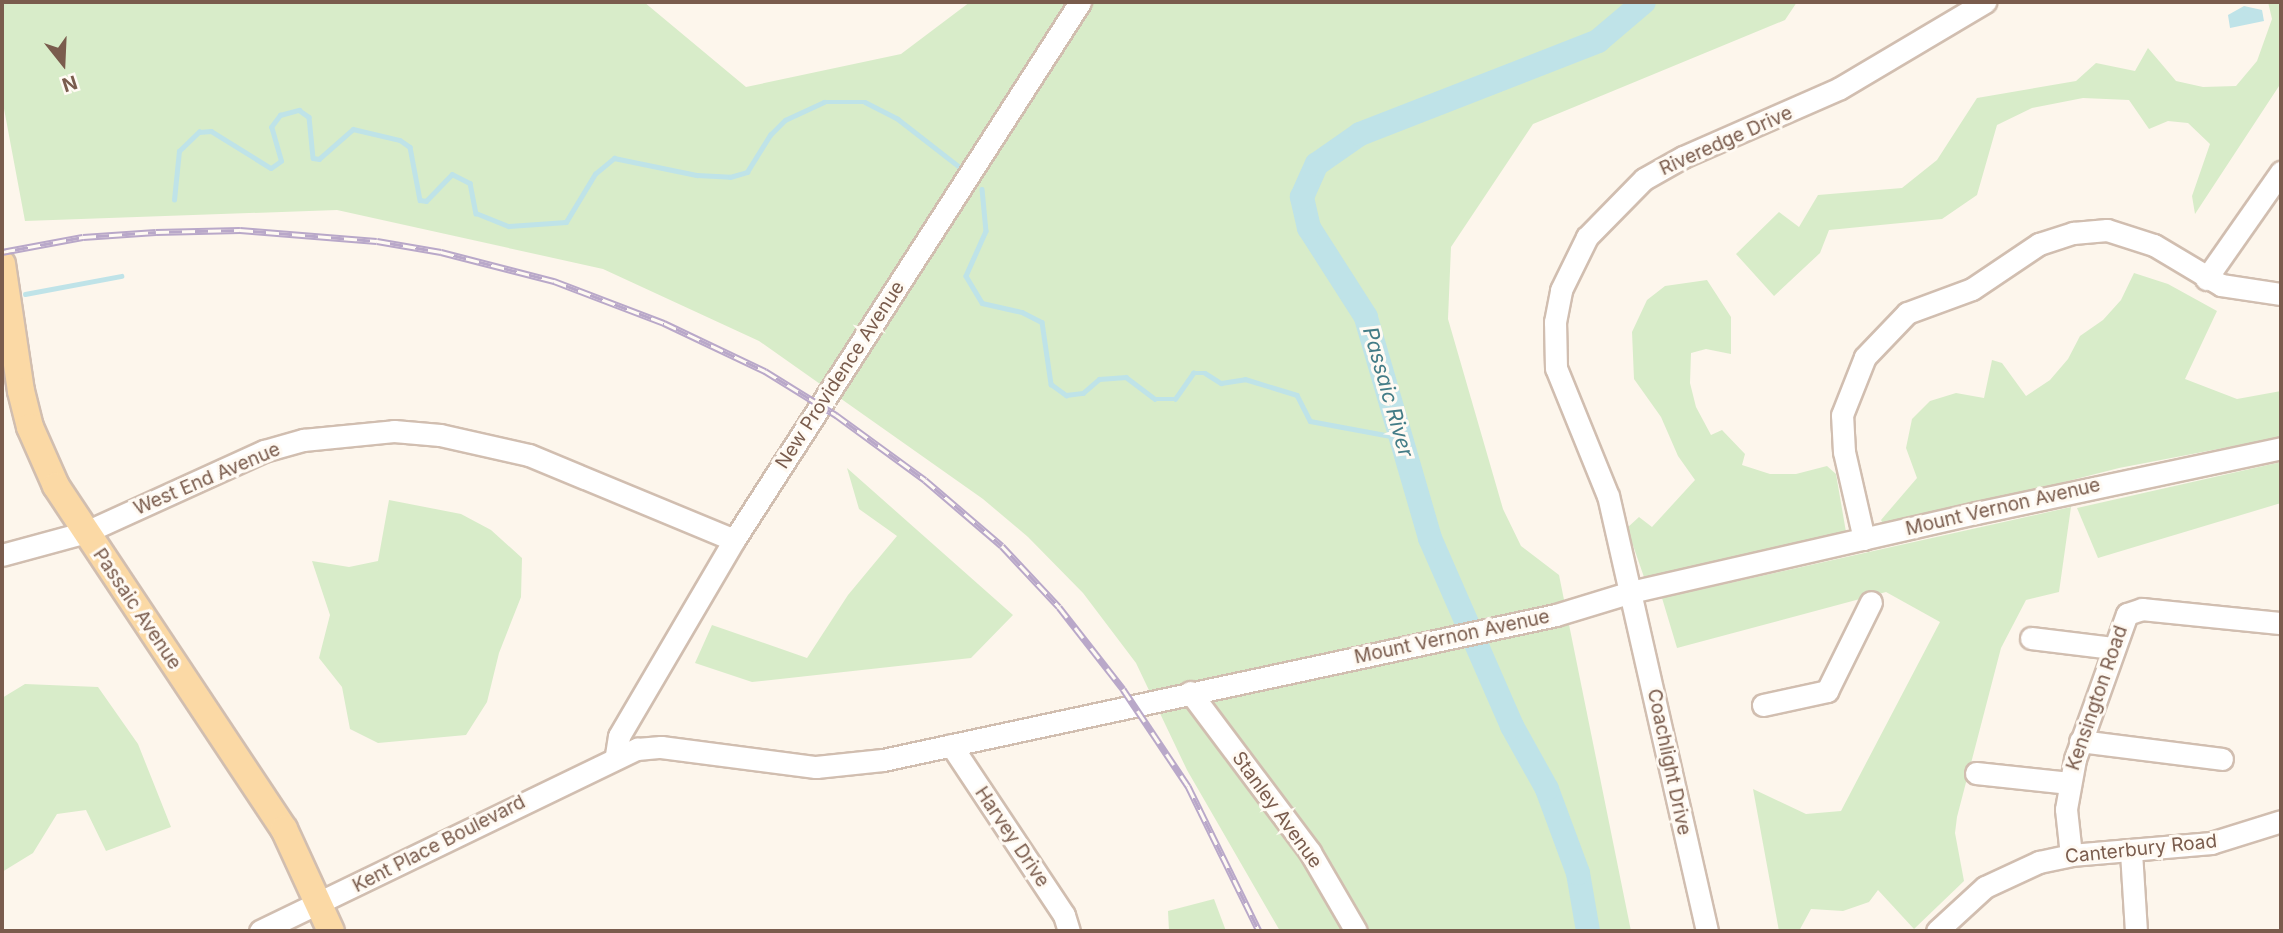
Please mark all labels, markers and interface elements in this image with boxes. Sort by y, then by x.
north arrow [28,28,98,98]
text: N [59,70,80,97]
street label: Riveredge Drive [1656,102,1796,180]
street label: New Providence Avenue [771,277,909,473]
water label: Passaic River [1357,324,1419,460]
street label: West End Avenue [130,438,284,520]
street label: Mount Vernon Avenue [1903,473,2103,541]
street label: Passaic Avenue [88,544,186,674]
street label: Mount Vernon Avenue [1352,605,1552,669]
street label: Kensington Road [2062,623,2132,773]
street label: Coachlight Drive [1642,687,1696,837]
street label: Stanley Avenue [1227,747,1327,873]
street label: Harvey Drive [970,782,1054,892]
street label: Kent Place Boulevard [349,791,529,897]
street label: Canterbury Road [2064,830,2218,868]

